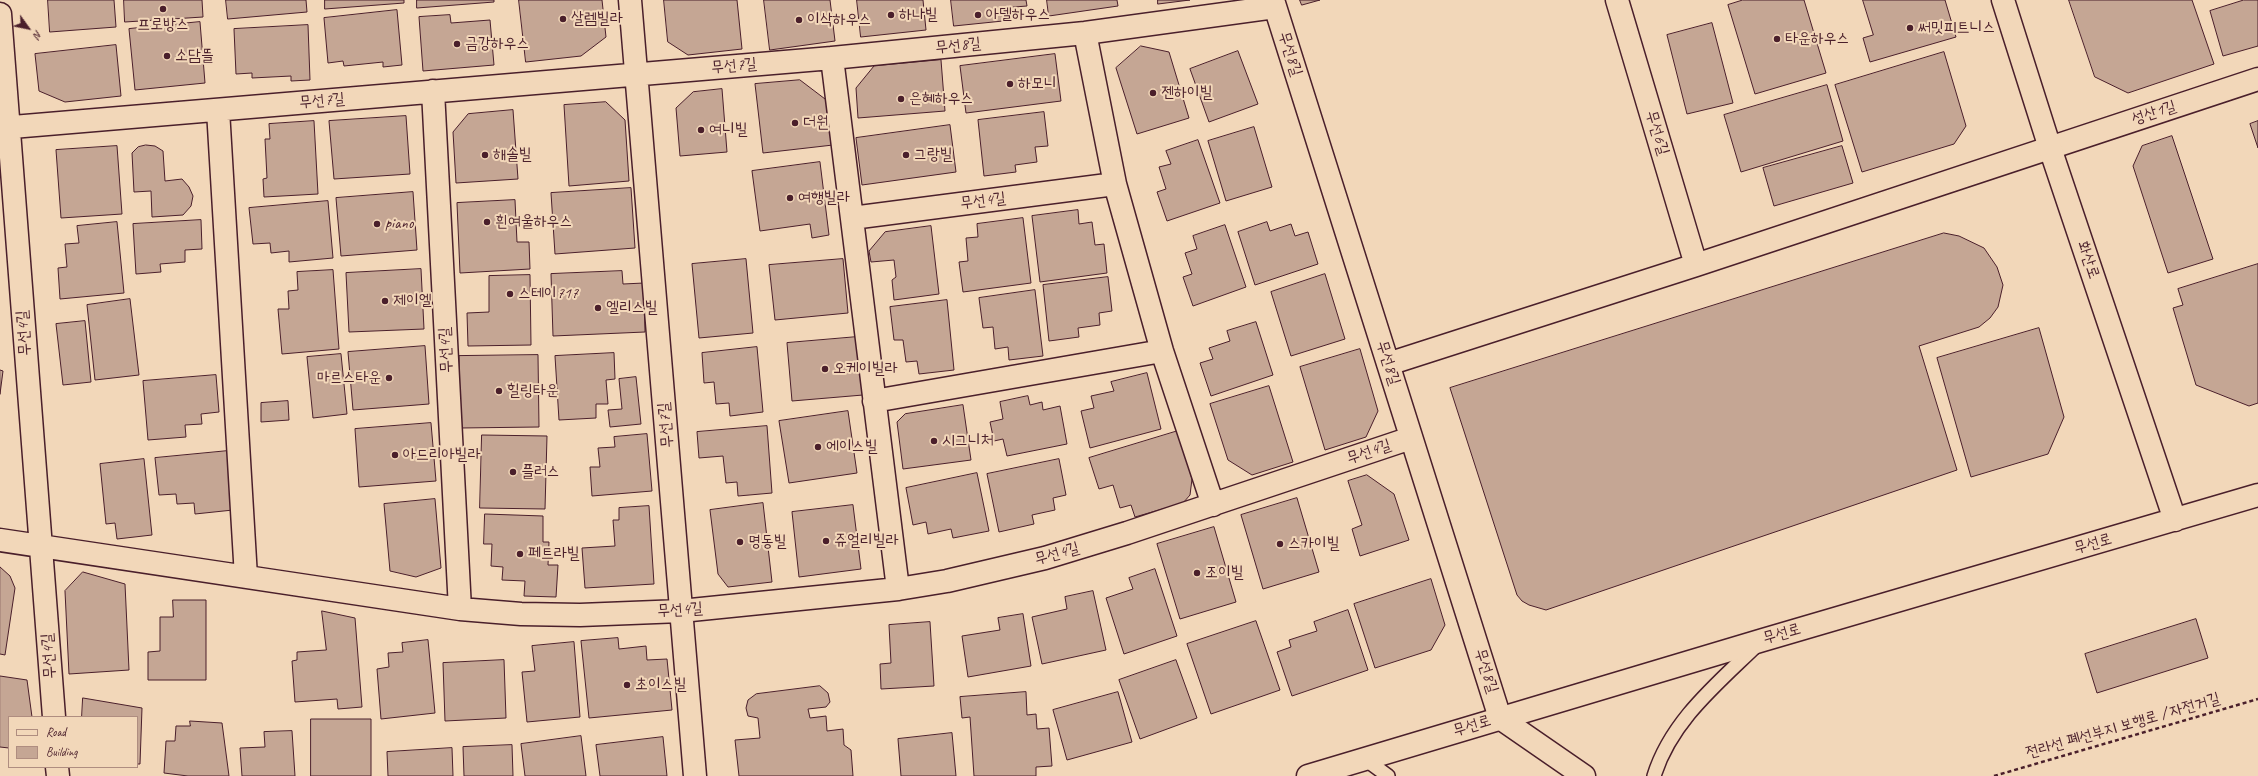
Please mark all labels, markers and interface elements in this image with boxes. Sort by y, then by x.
marker: 프로방스 [158,4,168,14]
place label: 하나빌 [899,5,938,25]
place label: 아델하우스 [986,5,1050,25]
north arrow [8,8,48,48]
place label: 살렘빌라 [571,9,622,29]
place label: 이삭하우스 [807,10,871,30]
marker: 하나빌 [886,10,896,20]
marker: 아델하우스 [973,10,983,20]
marker: 살렘빌라 [558,14,568,24]
place label: 프로방스 [137,15,189,35]
marker: 이삭하우스 [794,15,804,25]
place label: 써밋피트니스 [1918,18,1995,38]
marker: 써밋피트니스 [1905,23,1915,33]
text: N [30,28,46,41]
street label: 무선8길 [1274,29,1306,79]
place label: 타운하우스 [1785,29,1849,49]
place label: 금강하우스 [465,34,529,54]
street label: 무선8길 [934,34,982,58]
marker: 타운하우스 [1772,34,1782,44]
marker: 금강하우스 [452,39,462,49]
place label: 소담뜰 [175,46,214,66]
marker: 소담뜰 [162,51,172,61]
street label: 무선7길 [710,54,758,78]
place label: 하모니 [1018,74,1057,94]
marker: 하모니 [1005,79,1015,89]
place label: 젠하이빌 [1161,83,1212,103]
marker: 젠하이빌 [1148,88,1158,98]
street label: 무선7길 [298,89,346,113]
place label: 은혜하우스 [909,89,973,109]
marker: 은혜하우스 [896,94,906,104]
street label: 성산1길 [2129,97,2179,129]
street label: 무선6길 [1641,108,1673,158]
place label: 더원 [803,113,829,133]
marker: 더원 [790,118,800,128]
place label: 여니빌 [709,120,748,140]
marker: 여니빌 [696,125,706,135]
place label: 해솔빌 [493,145,532,165]
place label: 그랑빌 [914,145,953,165]
marker: 해솔빌 [480,150,490,160]
marker: 그랑빌 [901,150,911,160]
place label: 여행빌라 [798,188,850,208]
street label: 무선4길 [959,189,1007,213]
marker: 여행빌라 [785,193,795,203]
place label: 흰여울하우스 [495,212,572,232]
place label: piano [385,214,413,234]
marker: 흰여울하우스 [482,217,492,227]
marker: piano [372,219,382,229]
street label: 화산로 [2073,239,2103,281]
place label: 스테이717 [518,284,578,304]
marker: 스테이717 [505,289,515,299]
place label: 제이엘 [393,291,432,311]
marker: 제이엘 [380,296,390,306]
place label: 엘리스빌 [606,298,658,318]
marker: 엘리스빌 [593,303,603,313]
street label: 무선4길 [13,309,35,357]
street label: 무선4길 [435,327,457,373]
street label: 무선8길 [1372,338,1404,388]
place label: 오케이빌라 [833,359,897,379]
marker: 오케이빌라 [820,364,830,374]
place label: 마르스타운 [317,368,381,388]
marker: 마르스타운 [384,373,394,383]
place label: 힐링타운 [507,381,558,401]
marker: 힐링타운 [494,386,504,396]
street label: 무선7길 [654,401,678,449]
place label: 시그니처 [942,431,994,451]
street label: 무선4길 [1344,435,1394,469]
marker: 시그니처 [929,436,939,446]
place label: 에이스빌 [826,437,878,457]
marker: 에이스빌 [813,442,823,452]
place label: 아드리아빌라 [403,445,480,465]
marker: 아드리아빌라 [390,450,400,460]
place label: 플러스 [521,462,560,482]
marker: 플러스 [508,467,518,477]
street label: 무선로 [2072,529,2114,559]
place label: 쥬얼리빌라 [834,531,898,551]
place label: 명동빌 [748,532,787,552]
place label: 스카이빌 [1288,534,1340,554]
marker: 쥬얼리빌라 [821,536,831,546]
marker: 명동빌 [735,537,745,547]
street label: 무선4길 [1032,538,1082,570]
marker: 스카이빌 [1275,539,1285,549]
place label: 페트라빌 [528,544,580,564]
marker: 페트라빌 [515,549,525,559]
place label: 조이빌 [1205,563,1244,583]
marker: 조이빌 [1192,568,1202,578]
street label: 무선4길 [656,599,704,621]
street label: 무선로 [1761,619,1803,649]
street label: 무선4길 [38,632,60,680]
street label: 무선8길 [1470,646,1502,696]
place label: 초이스빌 [635,675,686,695]
marker: 초이스빌 [622,680,632,690]
street label: 전라선 폐선부지 보행로 / 자전거길 [2024,689,2222,763]
street label: 무선로 [1451,711,1493,741]
legend [8,716,138,768]
text: Road [46,724,66,740]
text: Building [46,744,78,760]

